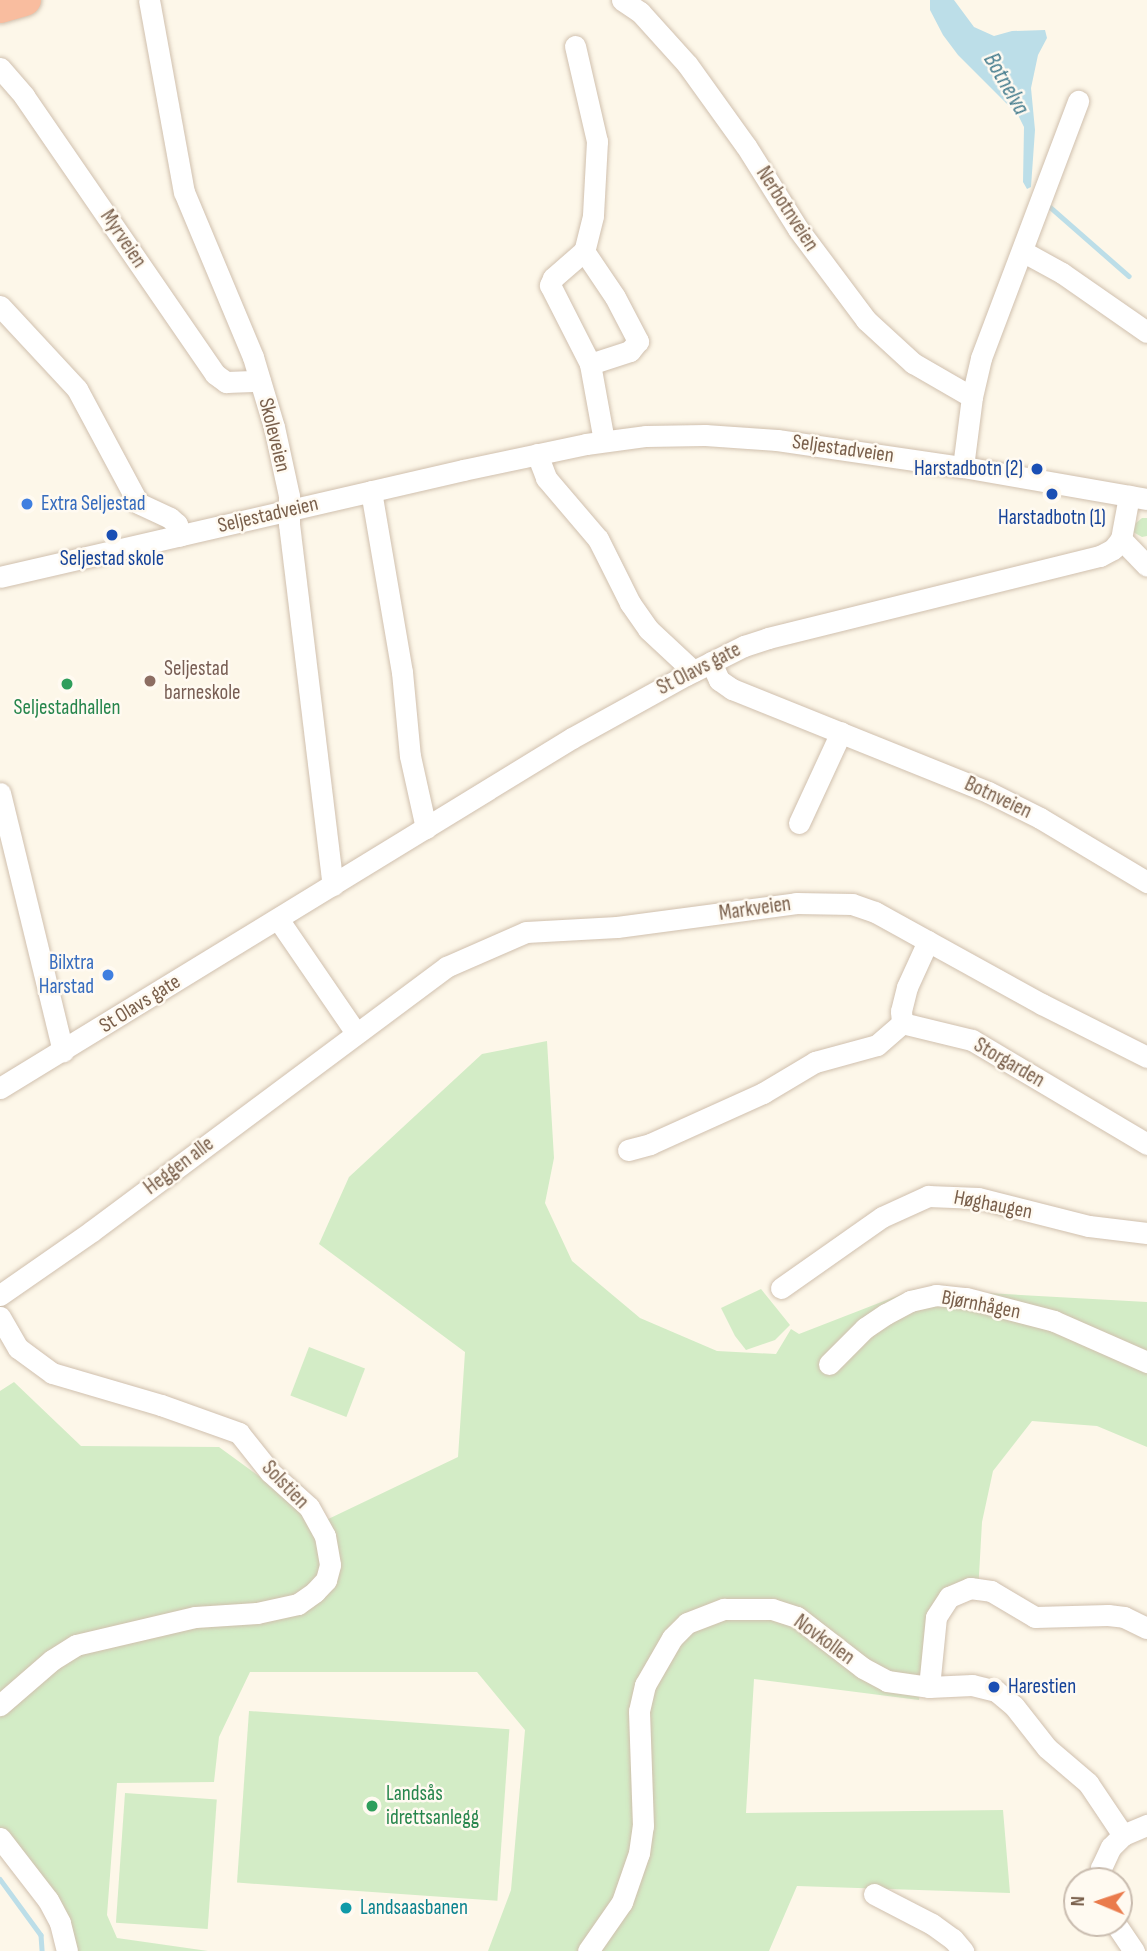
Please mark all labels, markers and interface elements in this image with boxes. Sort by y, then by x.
water label: Botnelva [977,48,1035,120]
street label: Nerbotnveien [750,162,824,256]
street label: Myrveien [95,205,151,273]
street label: Skoleveien [253,395,295,475]
street label: Seljestadveien [791,429,895,469]
place label: Harstadbotn (2) [914,456,1023,482]
marker: Harstadbotn (2) [1029,461,1045,477]
marker: Harstadbotn (1) [1044,486,1060,502]
place label: Extra Seljestad [41,491,146,517]
street label: Seljestadveien [215,491,321,539]
marker: Extra Seljestad [19,496,35,512]
place label: Harstadbotn (1) [998,505,1106,531]
marker: Seljestad skole [104,527,120,543]
place label: Seljestad skole [60,546,164,572]
street label: St Olavs gate [653,637,745,701]
place label: Seljestad barneskole [164,656,241,706]
marker: Seljestad barneskole [142,673,158,689]
marker: Seljestadhallen [59,676,75,692]
place label: Seljestadhallen [14,695,120,721]
street label: Botnveien [960,772,1036,824]
street label: Markveien [717,891,793,927]
place label: Bilxtra Harstad [39,950,94,1000]
marker: Bilxtra Harstad [100,967,116,983]
street label: St Olavs gate [95,969,185,1039]
street label: Storgarden [969,1033,1049,1093]
street label: Heggen alle [139,1132,219,1200]
street label: Høghaugen [952,1185,1034,1225]
street label: Bjørnhågen [940,1285,1022,1325]
street label: Solstien [256,1456,314,1514]
street label: Novkollen [789,1610,859,1670]
place label: Harestien [1008,1674,1076,1700]
marker: Harestien [986,1679,1002,1695]
place label: Landsås idrettsanlegg [386,1781,479,1831]
marker: Landsås idrettsanlegg [364,1798,380,1814]
north arrow [1063,1867,1133,1937]
place label: Landsaasbanen [360,1895,468,1921]
text: N [1067,1896,1090,1907]
marker: Landsaasbanen [338,1900,354,1916]

